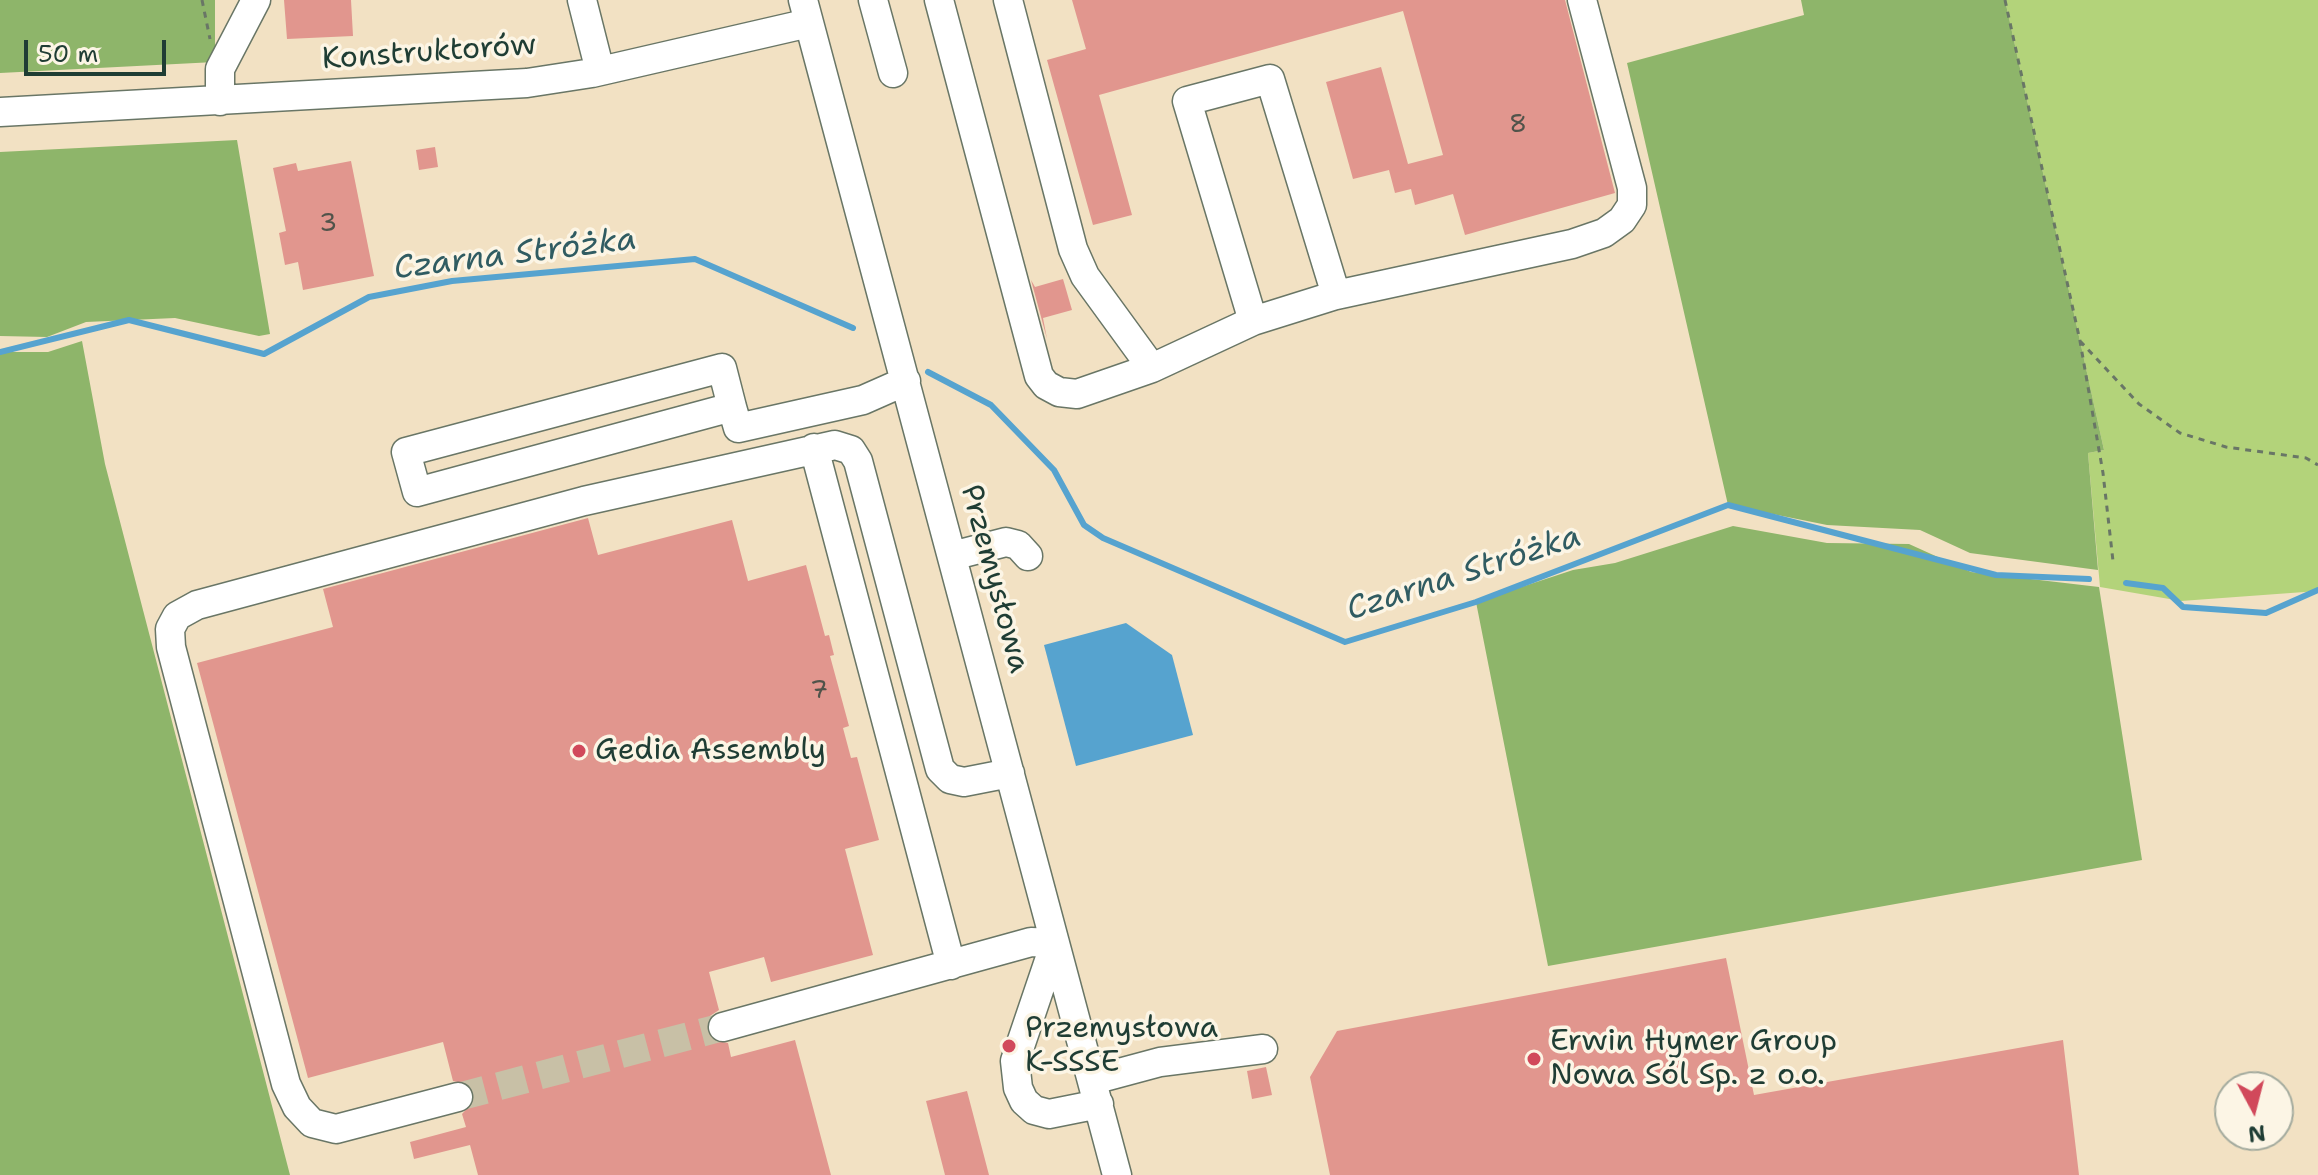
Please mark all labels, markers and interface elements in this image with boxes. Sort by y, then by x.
scale bar [28,24,170,74]
street label: Konstruktorów [321,28,537,78]
text: 50 m [38,38,98,70]
house number: 8 [1509,109,1527,141]
house number: 3 [319,208,337,240]
water label: Czarna Stróżka [392,221,638,289]
street label: Przemysłowa [952,481,1036,677]
water label: Czarna Stróżka [1342,518,1586,630]
house number: 7 [810,675,828,707]
place label: Gedia Assembly [595,733,826,769]
marker: Gedia Assembly [570,742,588,760]
place label: Przemysłowa K-SSSE [1025,1011,1218,1082]
place label: Erwin Hymer Group Nowa Sól Sp. z o.o. [1550,1024,1837,1094]
marker: Przemysłowa K-SSSE [1000,1037,1018,1055]
marker: Erwin Hymer Group Nowa Sól Sp. z o.o. [1525,1050,1543,1068]
north arrow [2214,1071,2294,1151]
text: N [2246,1118,2267,1149]

